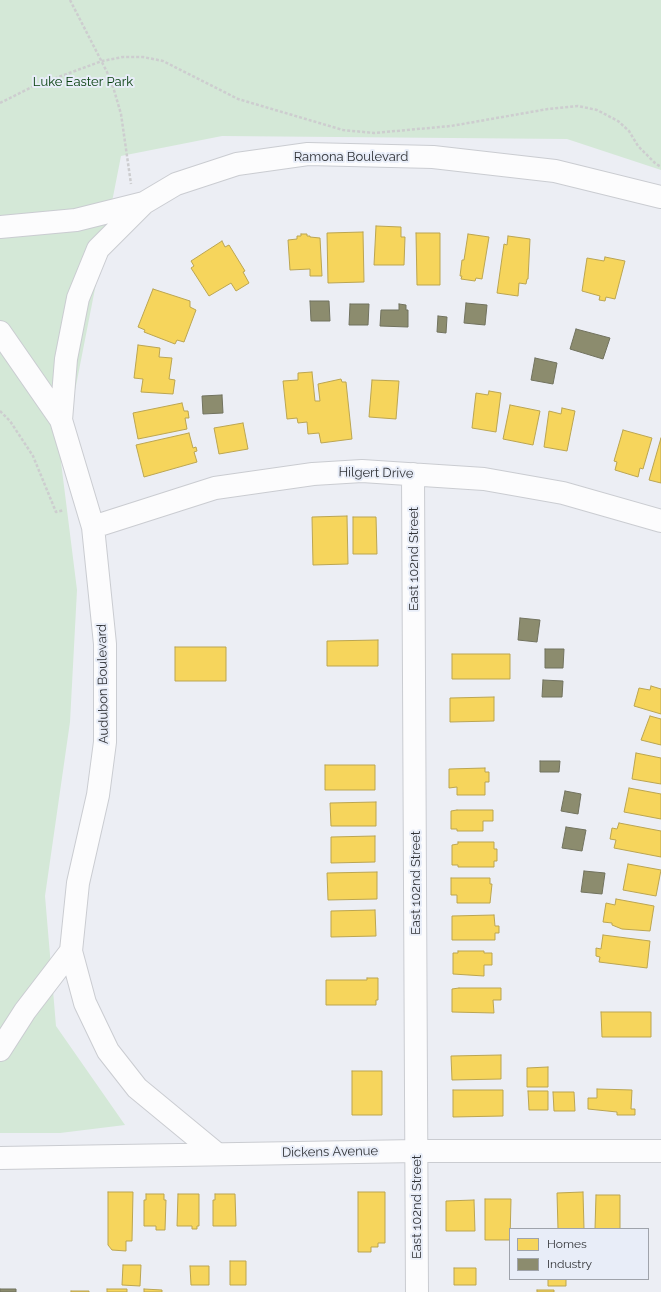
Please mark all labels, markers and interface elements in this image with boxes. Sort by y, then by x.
park label: Luke Easter Park [33,74,133,90]
street label: Ramona Boulevard [294,149,408,165]
street label: Hilgert Drive [338,465,414,481]
street label: East 102nd Street [406,507,422,611]
street label: Audubon Boulevard [94,624,112,744]
street label: East 102nd Street [408,831,424,935]
street label: Dickens Avenue [282,1143,378,1161]
street label: East 102nd Street [409,1155,425,1259]
legend [509,1228,649,1280]
text: Homes [547,1237,587,1251]
text: Industry [547,1257,592,1271]

